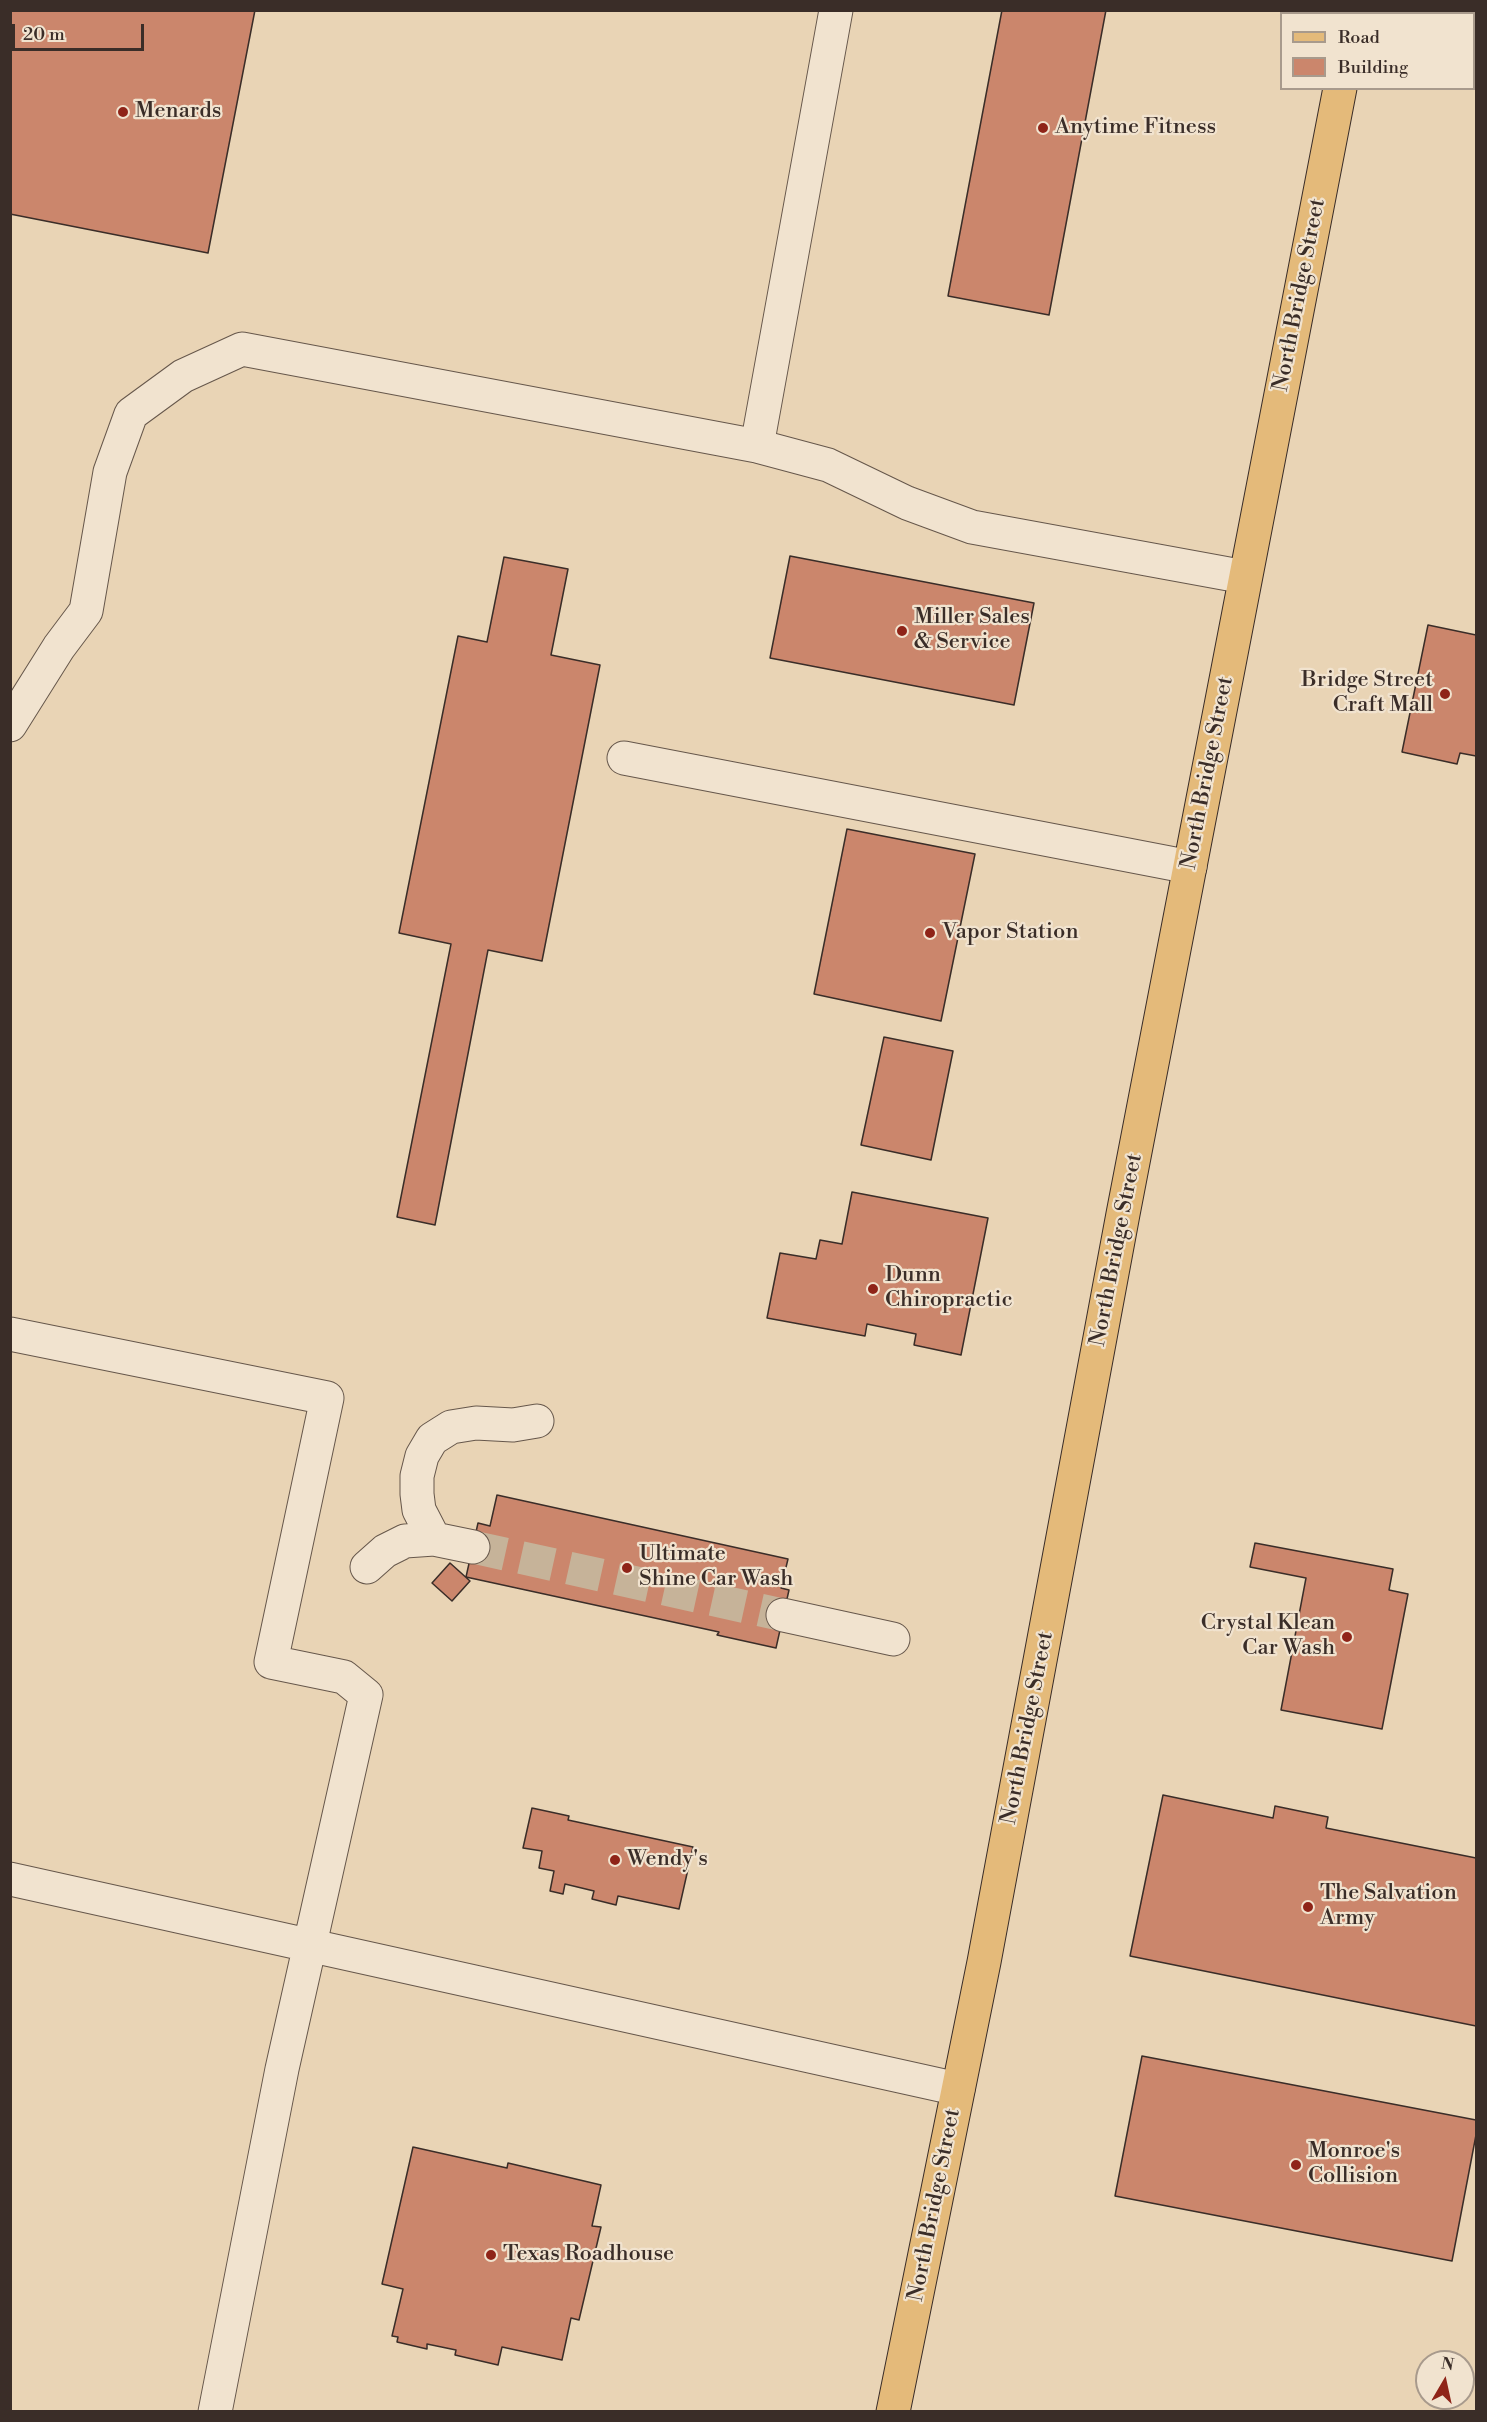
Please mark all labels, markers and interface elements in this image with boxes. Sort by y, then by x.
scale bar [15,12,147,50]
legend [1280,12,1475,90]
text: 20 m [23,23,65,46]
text: Road [1338,26,1380,49]
text: Building [1338,56,1408,79]
place label: Menards [135,99,221,125]
marker: Menards [116,105,130,119]
place label: Anytime Fitness [1055,115,1216,141]
marker: Anytime Fitness [1036,121,1050,135]
street label: North Bridge Street [1268,196,1332,394]
place label: Miller Sales & Service [914,605,1030,656]
marker: Miller Sales & Service [895,624,909,638]
place label: Bridge Street Craft Mall [1301,668,1433,720]
street label: North Bridge Street [1176,674,1240,872]
marker: Bridge Street Craft Mall [1438,687,1452,701]
place label: Vapor Station [942,920,1079,946]
marker: Vapor Station [923,926,937,940]
street label: North Bridge Street [1085,1151,1149,1349]
place label: Dunn Chiropractic [885,1263,1013,1314]
marker: Dunn Chiropractic [866,1282,880,1296]
place label: Ultimate Shine Car Wash [639,1542,793,1594]
marker: Ultimate Shine Car Wash [620,1561,634,1575]
place label: Crystal Klean Car Wash [1201,1611,1335,1663]
street label: North Bridge Street [996,1629,1060,1827]
marker: Crystal Klean Car Wash [1340,1630,1354,1644]
place label: Wendy's [627,1847,708,1873]
marker: Wendy's [608,1853,622,1867]
place label: The Salvation Army [1320,1881,1457,1933]
marker: The Salvation Army [1301,1900,1315,1914]
street label: North Bridge Street [903,2106,967,2304]
place label: Monroe's Collision [1308,2139,1400,2190]
marker: Monroe's Collision [1289,2158,1303,2172]
place label: Texas Roadhouse [503,2242,674,2268]
marker: Texas Roadhouse [484,2248,498,2262]
north arrow [1415,2350,1475,2410]
text: N [1440,2353,1455,2375]

